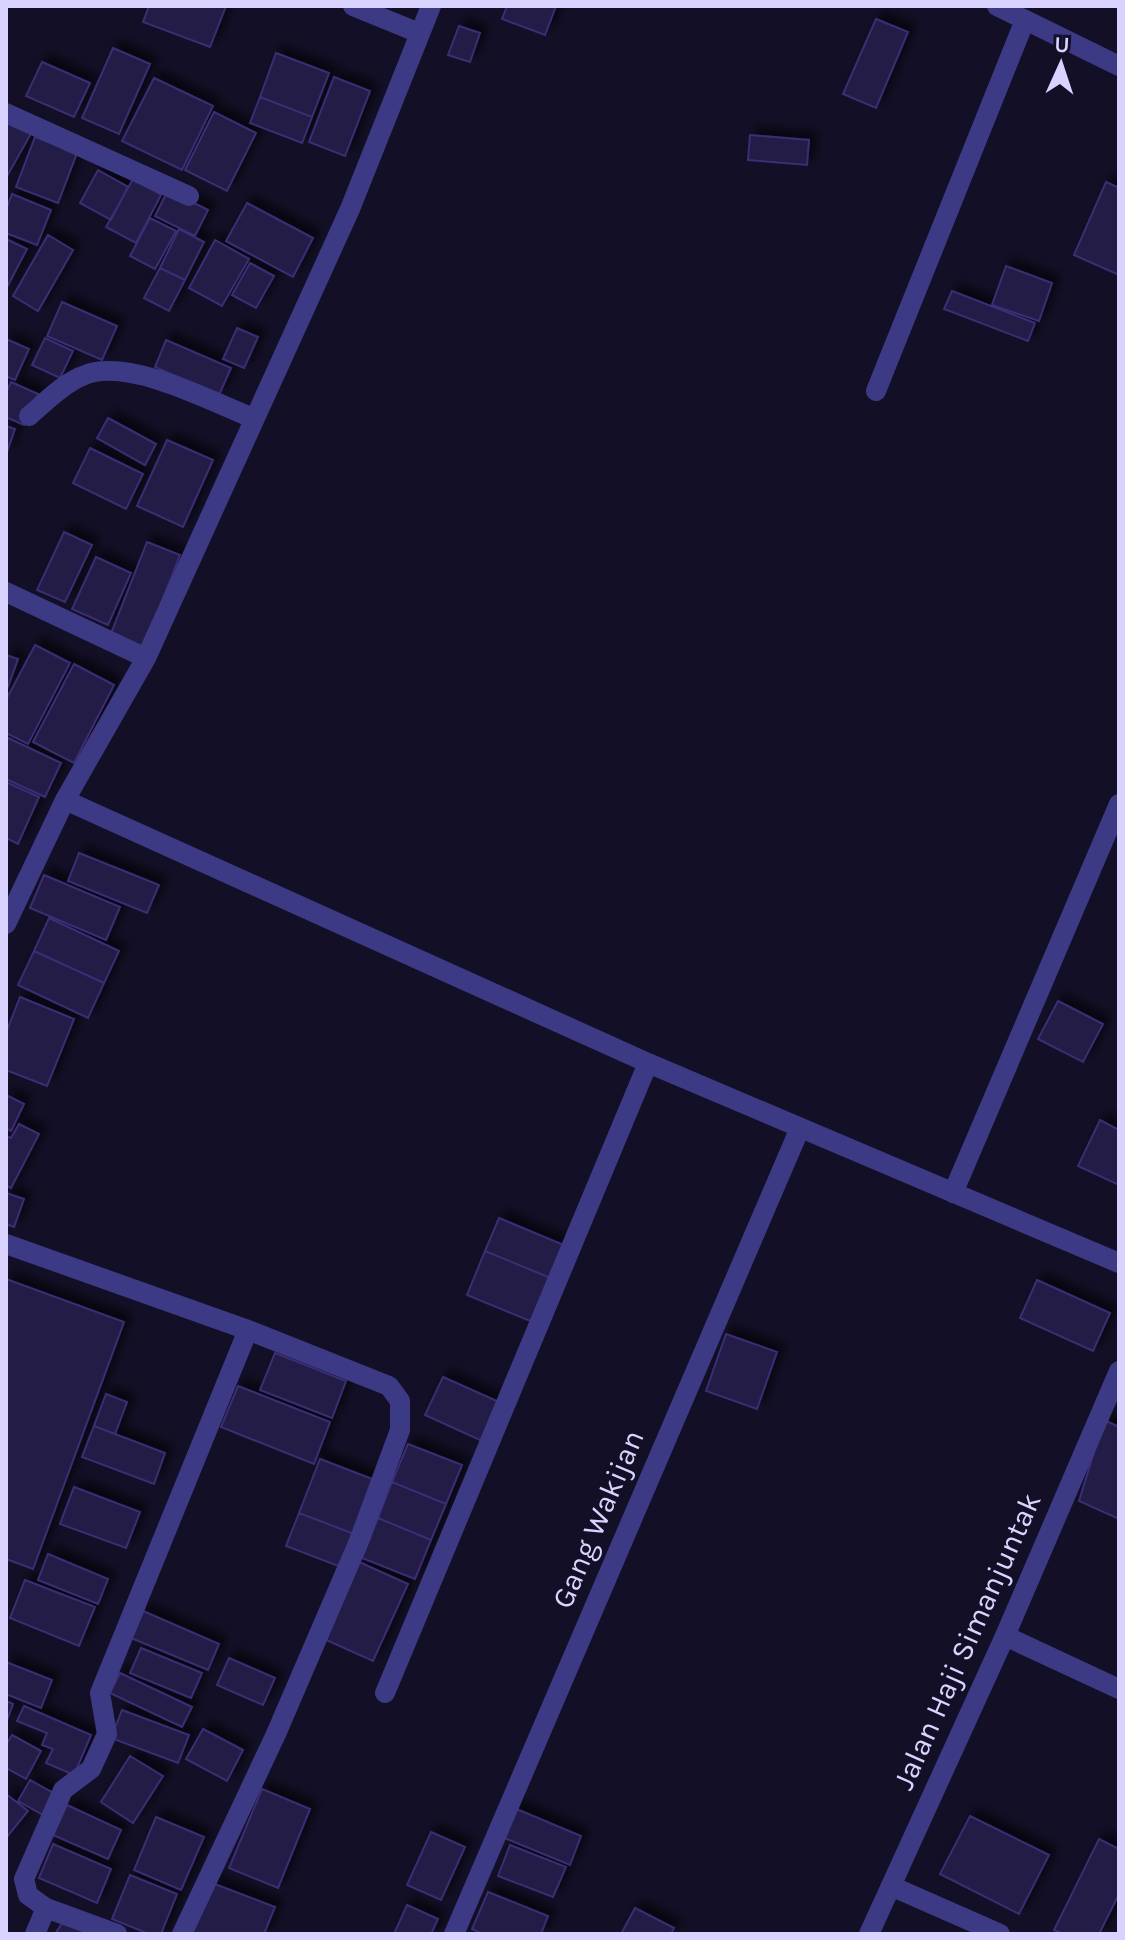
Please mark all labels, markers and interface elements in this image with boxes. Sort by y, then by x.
north arrow [1021,24,1101,104]
text: U [1054,32,1070,58]
street label: Gang Wakijan [544,1424,652,1614]
street label: Jalan Haji Simanjuntak [885,1487,1049,1795]

